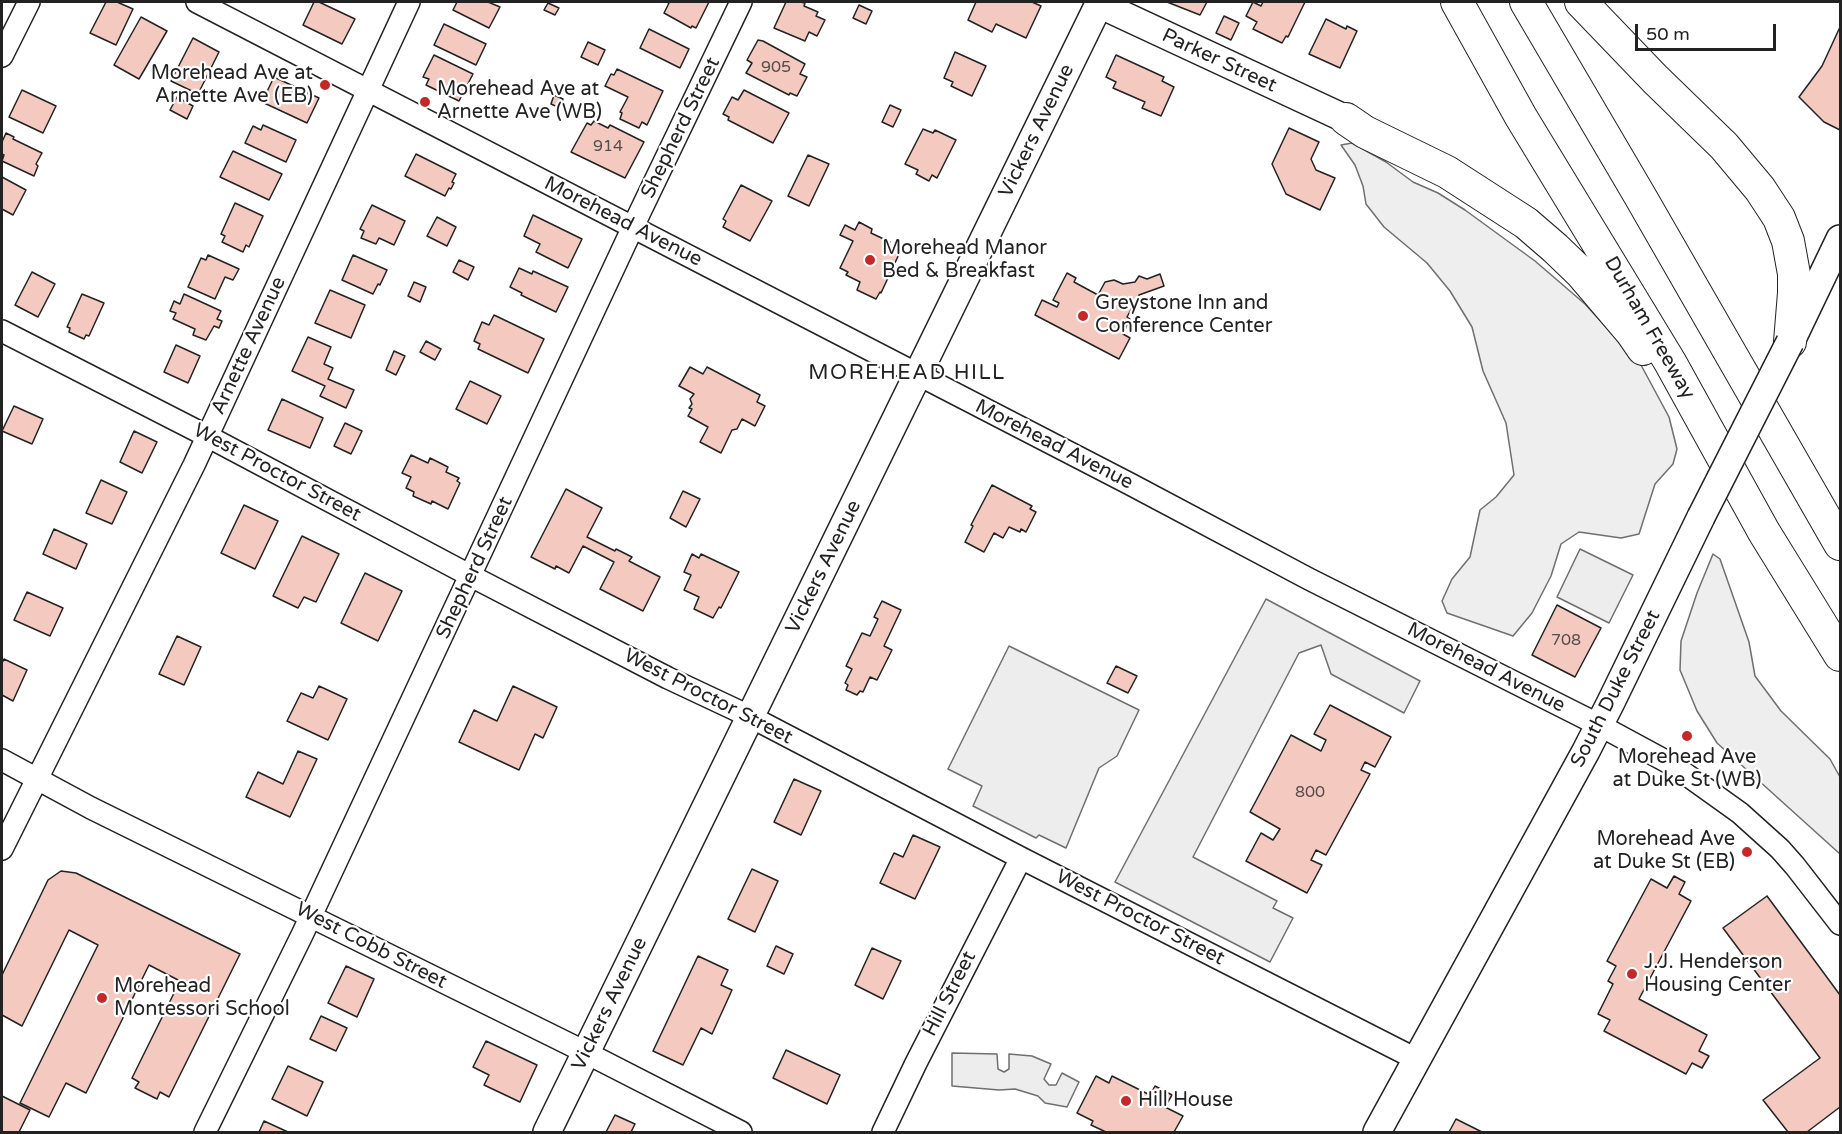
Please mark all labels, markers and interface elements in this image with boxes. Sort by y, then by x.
scale bar [1638,12,1779,50]
text: 50 m [1646,23,1690,45]
street label: Parker Street [1158,24,1280,98]
street label: Shepherd Street [636,53,726,203]
house number: 905 [761,58,791,78]
street label: Vickers Avenue [994,60,1080,202]
place label: Morehead Ave at Arnette Ave (EB) [151,62,313,109]
marker: Morehead Ave at Arnette Ave (EB) [318,78,332,92]
place label: Morehead Ave at Arnette Ave (WB) [437,78,602,125]
marker: Morehead Ave at Arnette Ave (WB) [418,95,432,109]
house number: 914 [593,137,623,157]
street label: Morehead Avenue [540,172,706,272]
place label: Morehead Manor Bed & Breakfast [882,237,1047,284]
street label: Durham Freeway [1598,252,1700,404]
marker: Morehead Manor Bed & Breakfast [863,253,877,267]
street label: Arnette Avenue [207,273,291,419]
place label: Greystone Inn and Conference Center [1095,292,1272,339]
marker: Greystone Inn and Conference Center [1076,309,1090,323]
district label: MOREHEAD HILL [808,360,1006,386]
street label: Morehead Avenue [971,395,1137,495]
street label: West Proctor Street [189,419,365,527]
street label: Shepherd Street [432,493,518,643]
street label: Vickers Avenue [781,496,867,638]
street label: South Duke Street [1566,606,1666,772]
street label: Morehead Avenue [1403,618,1569,718]
house number: 708 [1551,631,1581,651]
street label: West Proctor Street [620,644,796,750]
marker: Morehead Ave at Duke St (WB) [1680,729,1694,743]
place label: Morehead Ave at Duke St (WB) [1612,746,1762,793]
house number: 800 [1295,783,1325,803]
place label: Morehead Ave at Duke St (EB) [1593,828,1735,875]
marker: Morehead Ave at Duke St (EB) [1740,845,1754,859]
street label: West Proctor Street [1052,865,1228,971]
street label: West Cobb Street [291,898,451,994]
street label: Vickers Avenue [567,933,653,1075]
street label: Hill Street [918,947,982,1041]
place label: J.J. Henderson Housing Center [1644,951,1791,998]
marker: J.J. Henderson Housing Center [1625,967,1639,981]
place label: Morehead Montessori School [114,975,290,1022]
marker: Morehead Montessori School [95,991,109,1005]
place label: Hill House [1138,1089,1233,1113]
marker: Hill House [1119,1094,1133,1108]

